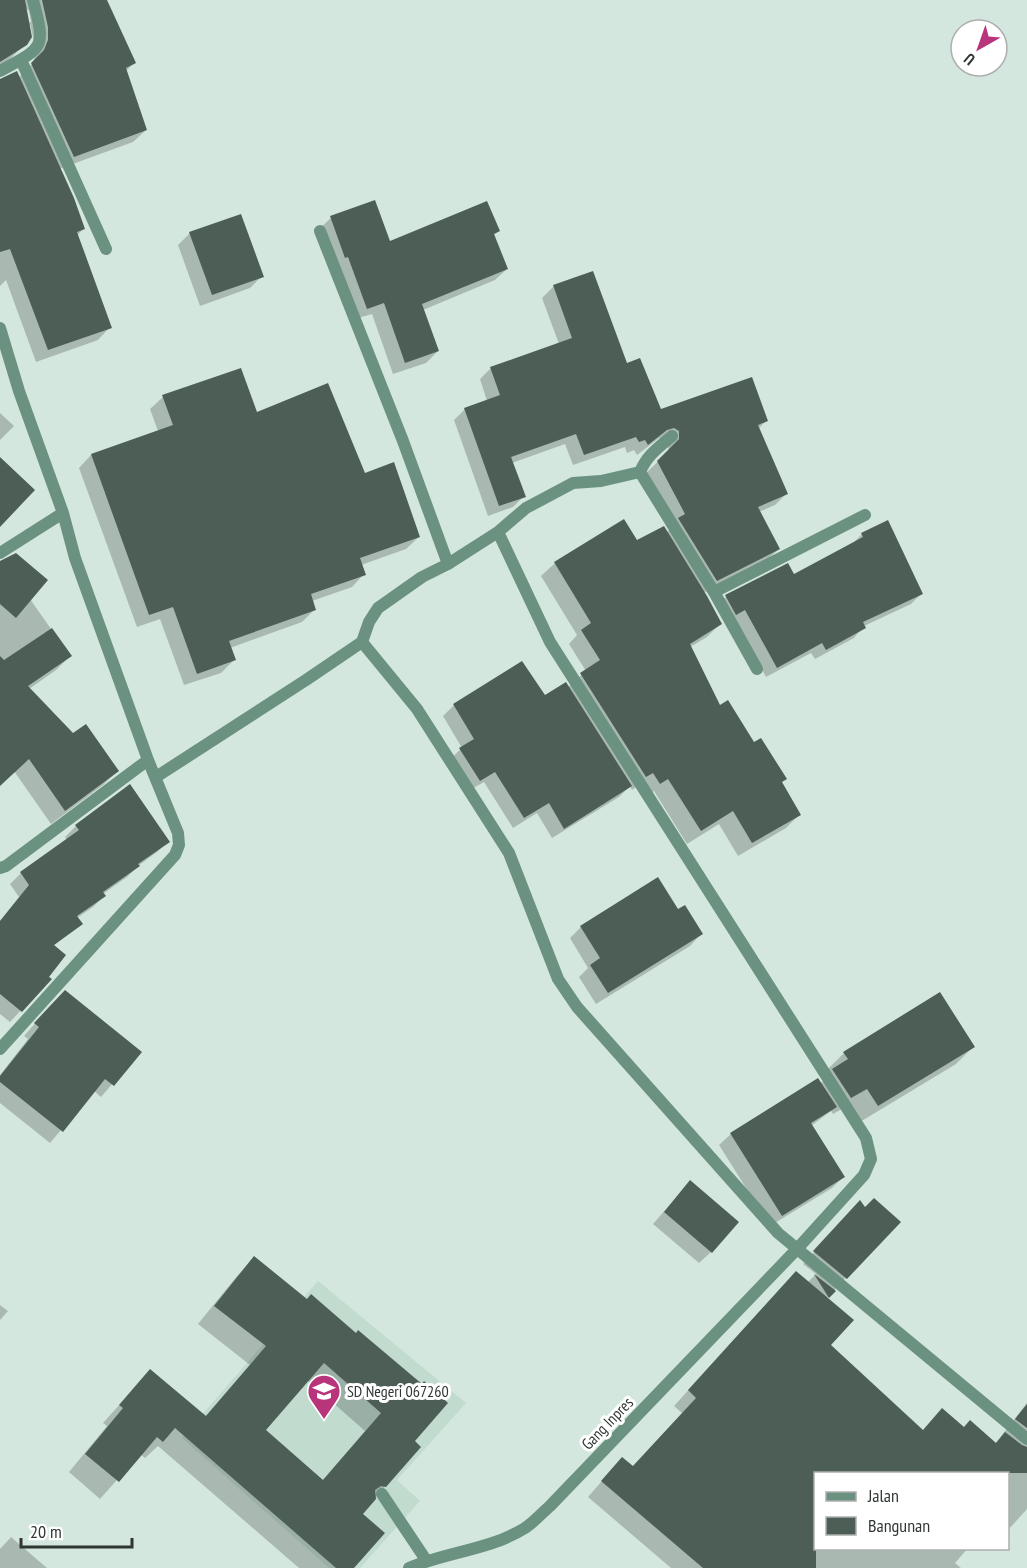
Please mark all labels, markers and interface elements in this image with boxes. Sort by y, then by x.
north arrow [949,18,1009,78]
text: U [960,49,979,70]
school or university icon: SD Negeri 067260 [306,1373,342,1420]
place label: SD Negeri 067260 [347,1381,449,1401]
street label: Gang Inpres [577,1392,637,1454]
legend [814,1472,1009,1550]
text: Jalan [867,1484,899,1507]
scale bar [21,1511,132,1549]
text: Bangunan [868,1514,930,1537]
text: 20 m [30,1520,62,1543]

